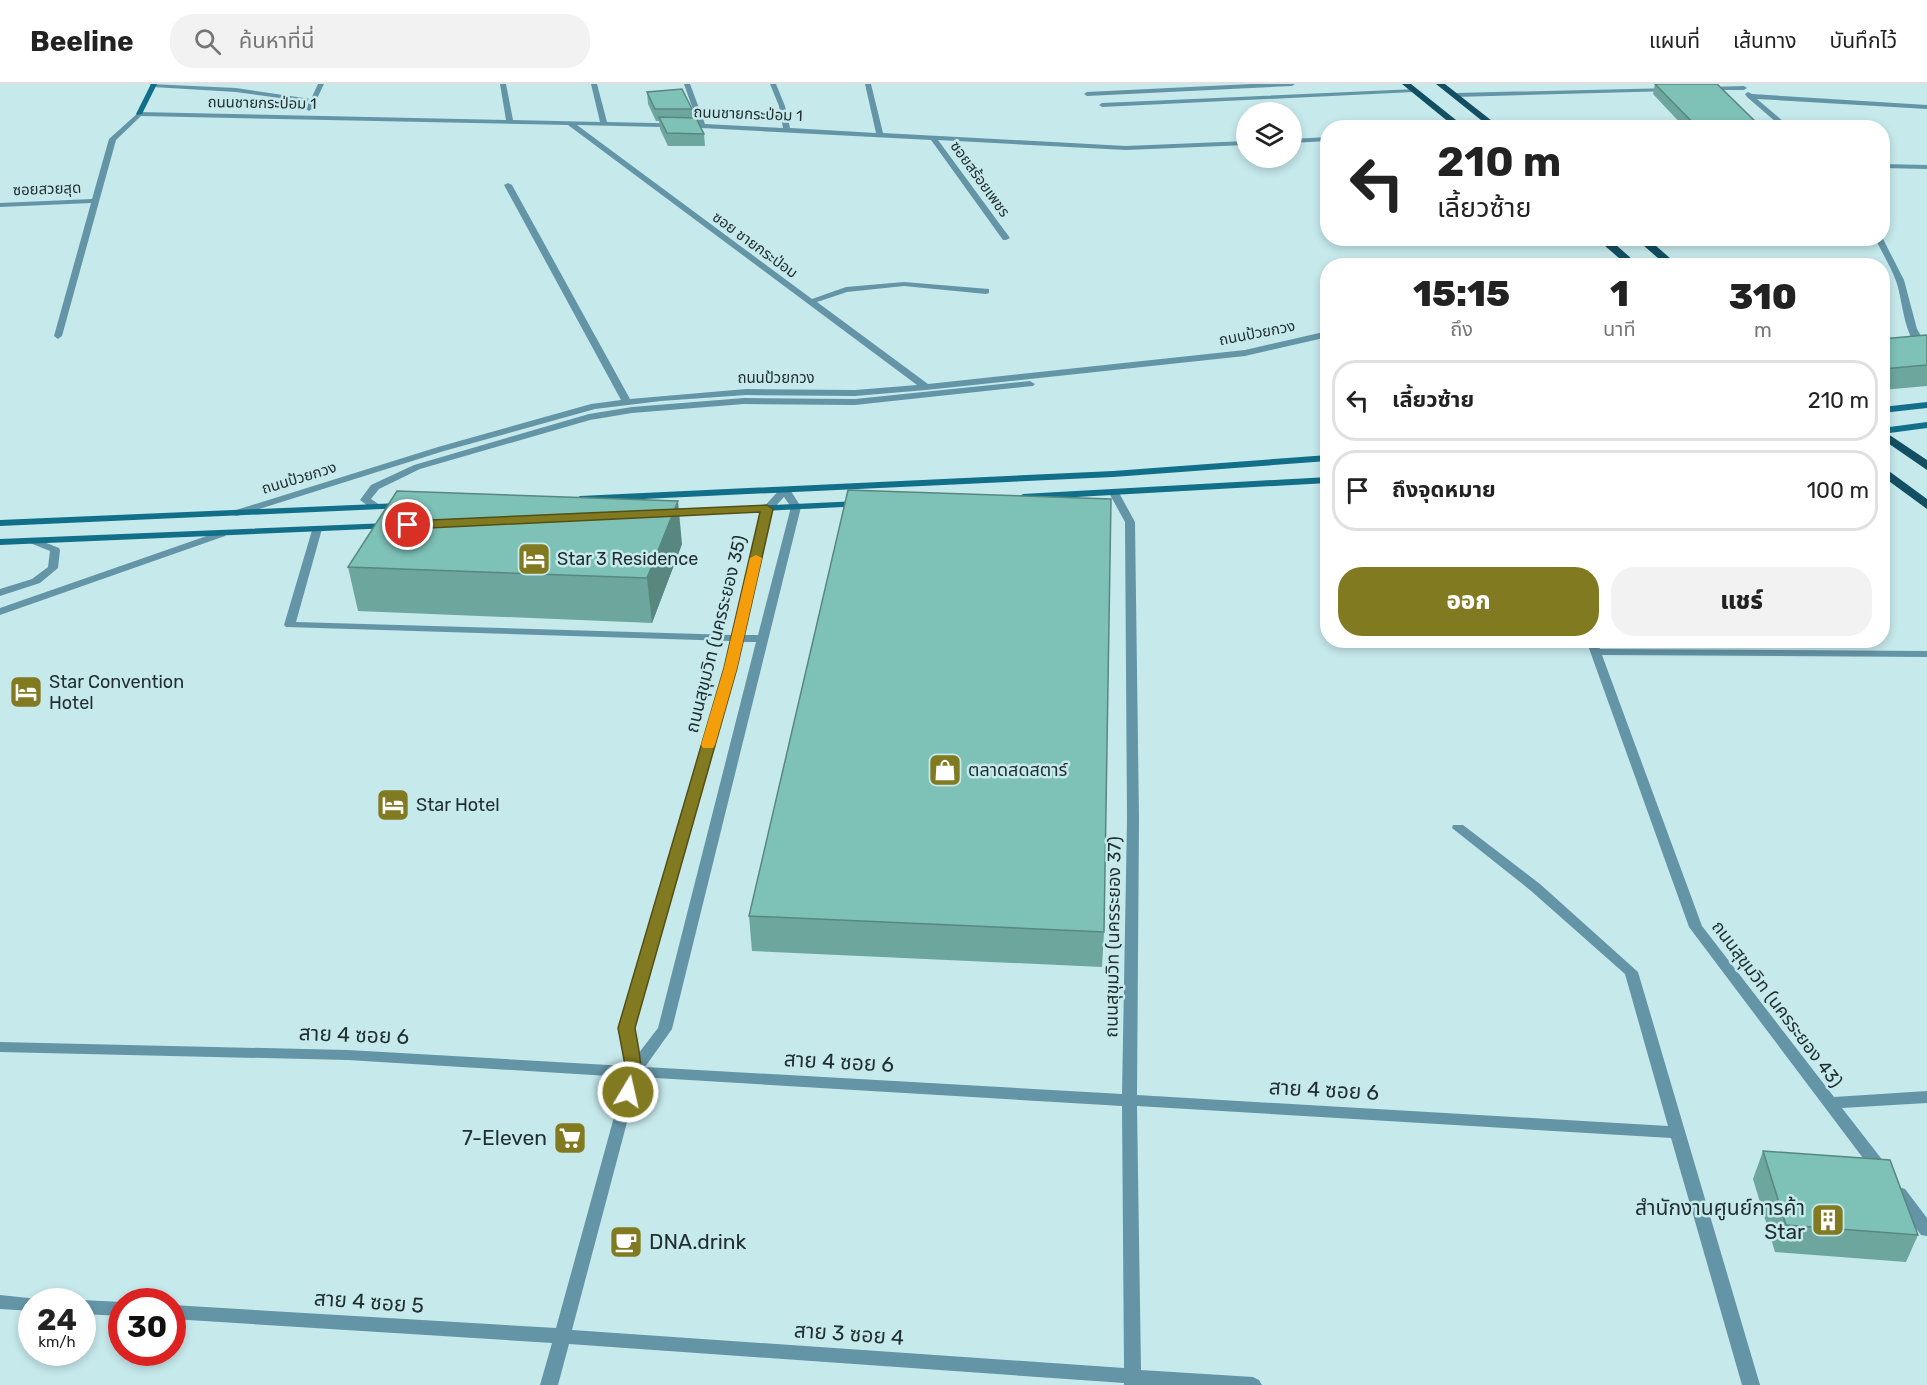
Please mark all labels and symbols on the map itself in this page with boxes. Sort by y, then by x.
street label: ถนนชายกระป่อม 1 [207,93,317,113]
street label: ถนนชายกระป่อม 1 [693,103,803,125]
street label: ซอยสร้อยเพชร [946,138,1014,220]
street label: ซอยสวยสุด [12,179,82,199]
street label: ซอย ชายกระป่อม [709,208,801,282]
street label: ถนนป้วยกวง [1217,317,1297,349]
street label: ถนนป้วยกวง [737,369,815,387]
street label: ถนนป้วยกวง [259,458,339,498]
pin [382,499,433,550]
street label: ถนนสุขุมวิท (นครระยอง 35) [681,533,751,735]
hotel icon: Star 3 Residence [516,541,552,577]
place label: Star 3 Residence [557,548,698,570]
place label: Star Convention Hotel [49,671,184,714]
hotel icon: Star Convention Hotel [8,674,44,710]
shop icon: ตลาดสดสตาร์ [927,752,963,788]
place label: ตลาดสดสตาร์ [968,759,1068,781]
hotel icon: Star Hotel [375,787,411,823]
place label: Star Hotel [416,794,500,816]
street label: ถนนสุขุมวิท (นครระยอง 37) [1100,836,1126,1038]
street label: ถนนสุขุมวิท (นครระยอง 43) [1707,916,1847,1092]
street label: สาย 4 ซอย 6 [298,1020,410,1049]
street label: สาย 4 ซอย 6 [783,1046,895,1077]
position arrow [596,1060,660,1124]
street label: สาย 4 ซอย 6 [1268,1074,1380,1105]
supermarket icon: 7-Eleven [552,1120,588,1156]
place label: 7-Eleven [462,1125,547,1150]
place label: สำนักงานศูนย์การค้า Star [1635,1195,1805,1244]
building icon: สำนักงานศูนย์การค้า Star [1810,1202,1846,1238]
cafe icon: DNA.drink [608,1224,644,1260]
place label: DNA.drink [649,1229,747,1254]
street label: สาย 4 ซอย 5 [313,1285,425,1318]
speed limit sign: 30 [108,1288,186,1366]
street label: สาย 3 ซอย 4 [793,1317,905,1350]

